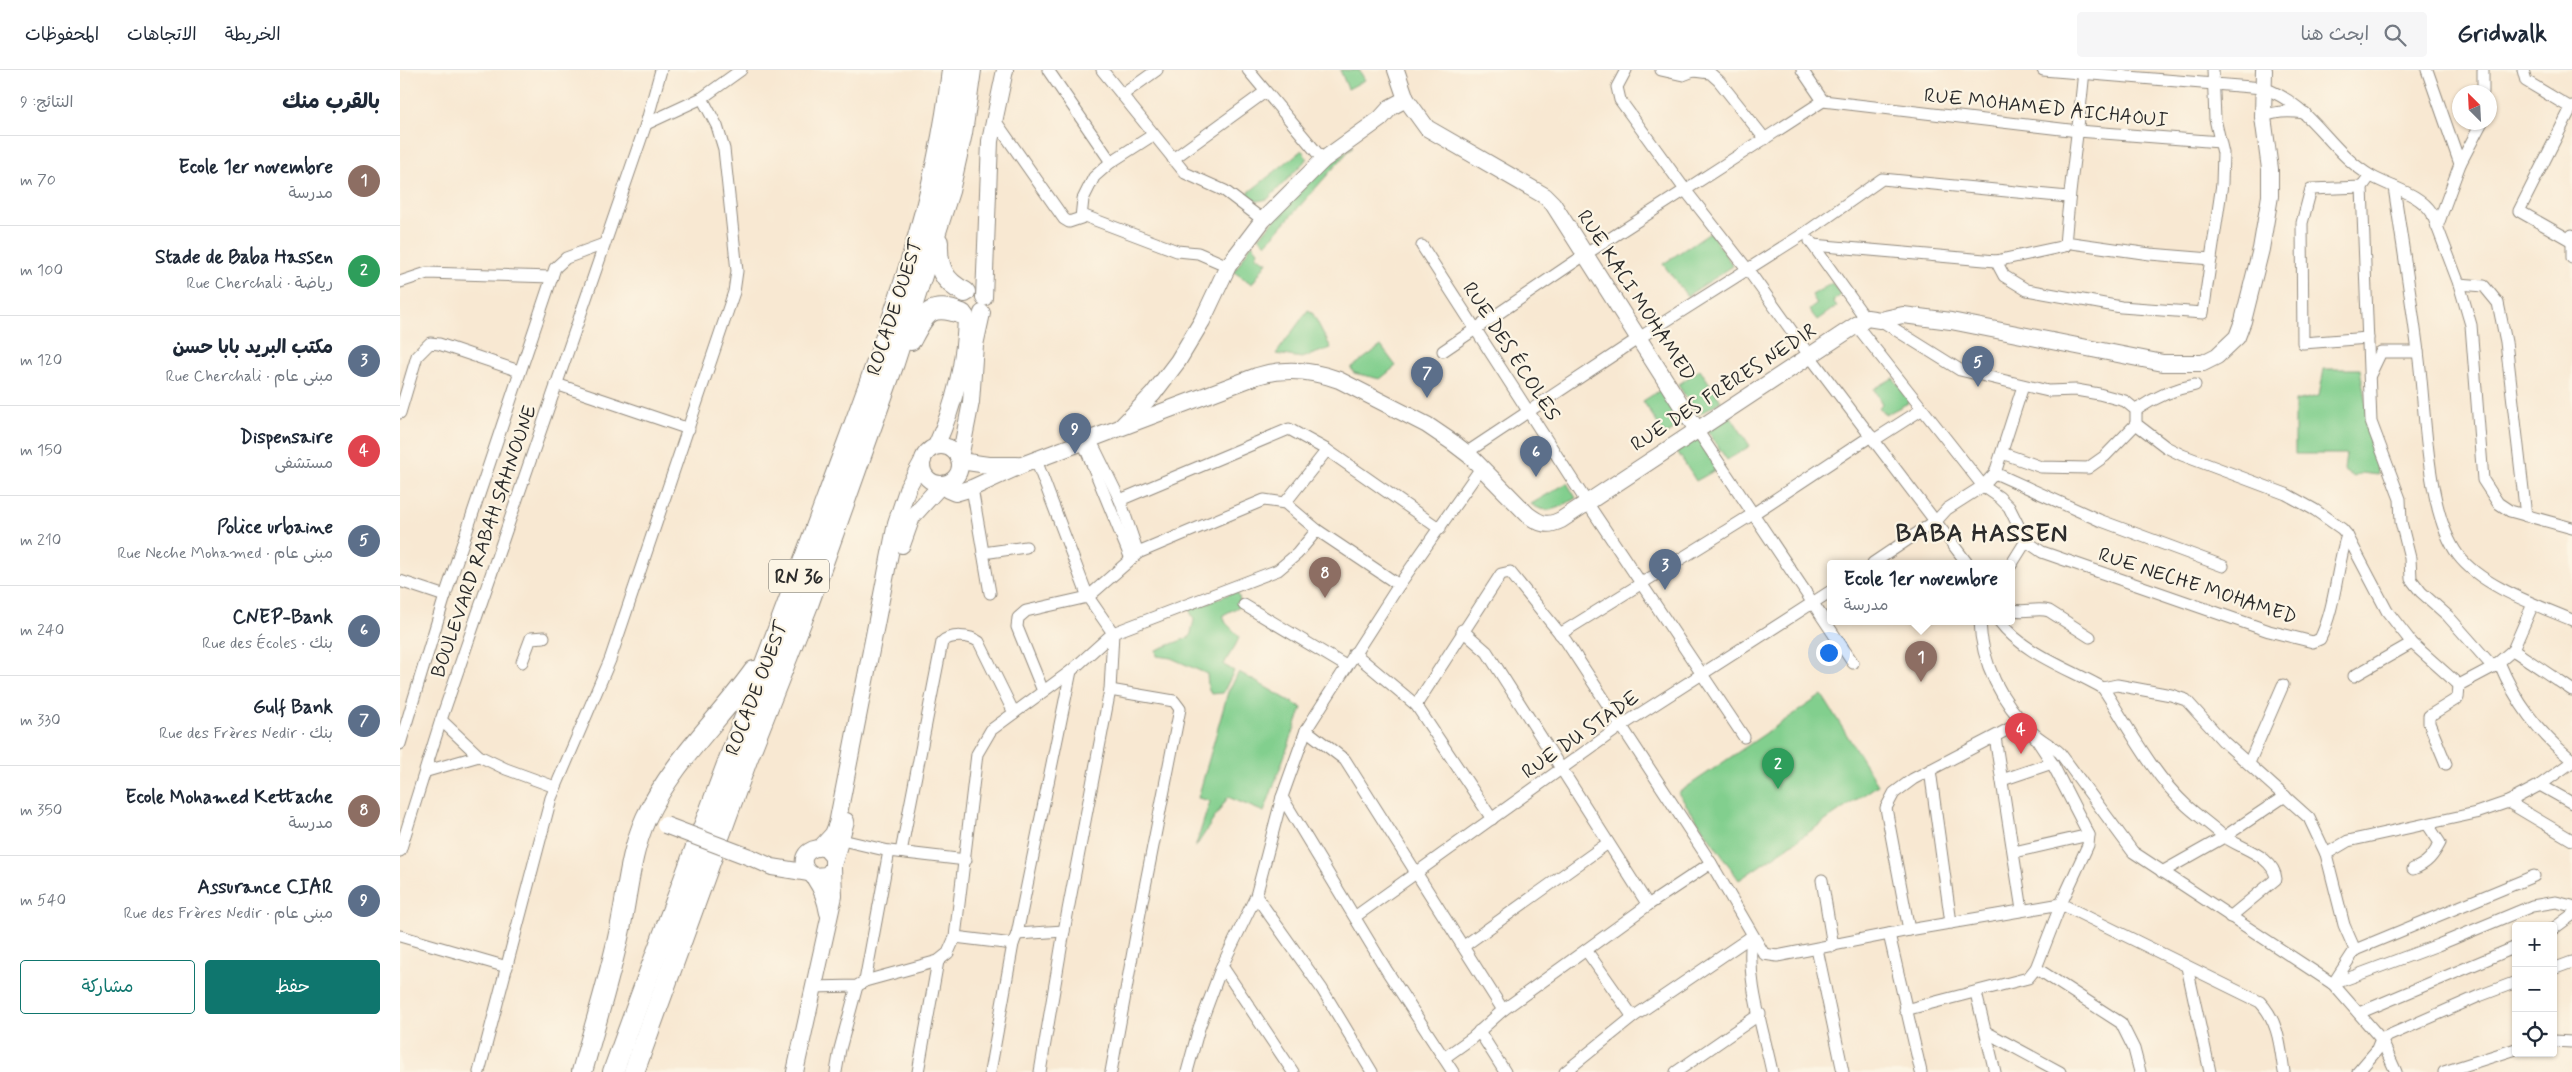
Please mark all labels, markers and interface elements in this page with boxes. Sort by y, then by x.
search box [2077,12,2427,57]
text: Gridwalk [2457,19,2547,50]
icon: search [2381,21,2409,49]
text: ابحث هنا [2301,22,2369,47]
text: المحفوظات [25,23,99,47]
text: الاتجاهات [127,23,197,47]
text: الخريطة [225,23,281,47]
street label: RUE MOHAMED AICHAOUI [1923,82,2170,135]
north arrow [2452,85,2497,130]
text: بالقرب منك [282,88,380,116]
text: النتائج: 9 [20,92,73,113]
text: Ecole 1er novembre [179,155,333,180]
text: 70 m [20,170,56,191]
text: 1 [360,170,368,191]
text: مدرسة [288,183,333,204]
street label: RUE KACI MOHAMED [1570,205,1701,387]
street label: ROCADE OUEST [861,235,931,379]
text: Stade de Baba Hassen [155,245,333,270]
text: 100 m [20,260,63,281]
text: 2 [360,260,368,281]
text: رياضة · Rue Cherchali [186,273,333,294]
street label: RUE DES ÉCOLES [1456,277,1566,427]
street label: RUE DES FRÈRES NEDIR [1626,318,1822,459]
text: مكتب البريد بابا حسن [172,335,333,360]
pin: 5 [1962,346,1994,387]
text: 120 m [20,350,62,371]
text: 3 [360,350,368,371]
pin: 7 [1411,357,1443,398]
text: مبنى عام · Rue Cherchali [165,366,333,387]
street label: BOULEVARD RABAH SAHNOUNE [425,402,544,681]
pin: 9 [1059,413,1091,454]
text: Dispensaire [240,425,333,450]
pin: 6 [1520,436,1552,477]
text: 150 m [20,440,62,461]
text: 4 [359,440,369,461]
text: مستشفى [274,453,333,474]
text: Police urbaine [217,515,333,540]
district label: BABA HASSEN [1896,518,2068,551]
text: 210 m [20,530,61,551]
text: 5 [359,530,369,551]
street label: RUE NECHE MOHAMED [2095,542,2300,631]
text: مبنى عام · Rue Neche Mohamed [117,543,333,564]
pin: 3 [1649,549,1681,590]
pin: 8 [1309,557,1341,598]
road number: RN 36 [769,560,829,592]
popup [1827,560,2015,625]
text: Ecole 1er novembre [1844,567,1998,592]
text: مدرسة [1844,595,1888,616]
text: CNEP-Bank [232,605,333,630]
street label: ROCADE OUEST [719,616,796,760]
text: 240 m [20,620,64,641]
text: 6 [360,620,368,641]
text: بنك · Rue des Écoles [202,633,333,654]
your location [1816,640,1842,666]
pin: 1 [1905,641,1937,682]
street label: RUE DU STADE [1517,685,1645,786]
text: Gulf Bank [253,695,333,720]
text: 330 m [20,710,61,731]
text: 7 [359,710,369,731]
pin: 4 [2005,713,2037,754]
text: بنك · Rue des Frères Nedir [159,723,333,744]
pin: 2 [1762,748,1794,789]
text: Ecole Mohamed Kettache [125,785,333,810]
text: 350 m [20,800,62,821]
text: 8 [359,800,369,821]
text: مدرسة [288,813,333,834]
text: Assurance CIAR [198,875,333,900]
text: 540 m [20,890,66,911]
text: 9 [360,890,368,911]
text: مبنى عام · Rue des Frères Nedir [124,903,333,924]
map controls [2512,922,2557,1057]
button: + [2512,922,2557,967]
button: مشاركة [20,960,195,1014]
button: حفظ [205,960,380,1014]
button: − [2512,967,2557,1012]
button: locate [2512,1012,2557,1057]

